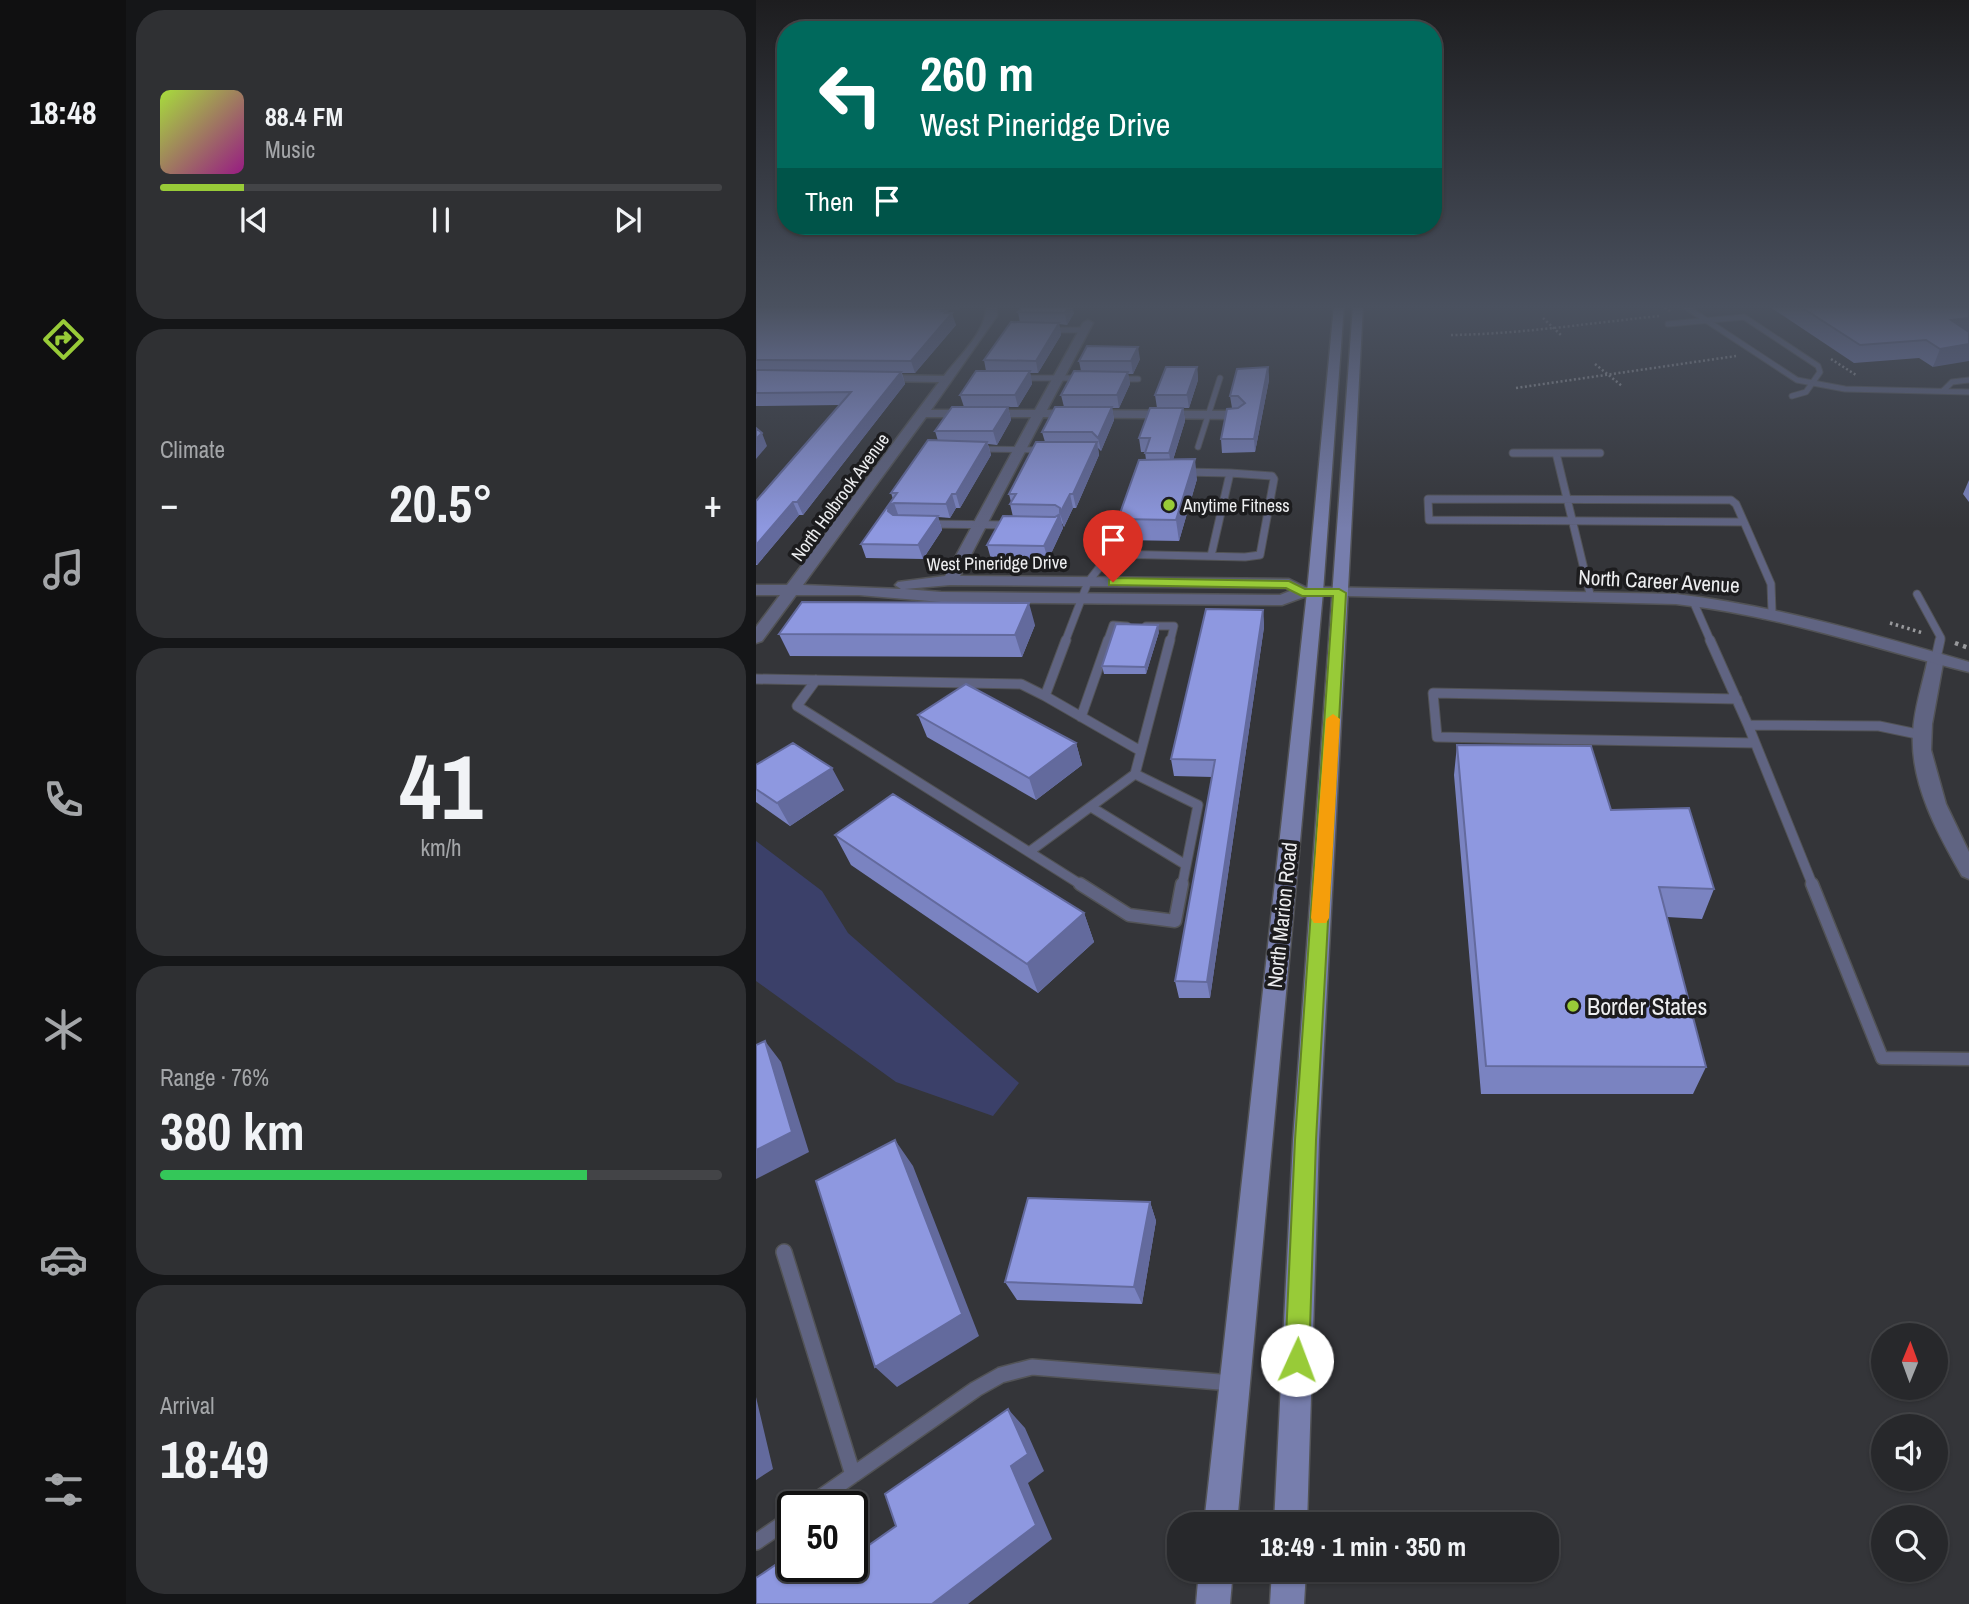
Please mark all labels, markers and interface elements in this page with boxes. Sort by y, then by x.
text: 260 m [920,40,1034,106]
icon: left [805,49,896,140]
text: 18:48 [29,91,97,134]
text: 88.4 FM [265,99,343,134]
text: West Pineridge Drive [920,103,1170,146]
text: Music [265,134,315,165]
icon: arrive [868,182,906,220]
text: Then [805,184,854,219]
icon: previous [235,201,273,239]
icon: pause [422,201,460,239]
icon: next [609,201,647,239]
icon: directions [39,315,88,364]
street label: North Holbrook Avenue [785,428,895,566]
text: Climate [160,434,225,465]
text: 20.5° [389,468,493,538]
text: − [160,478,178,529]
text: + [704,478,722,529]
place label: Anytime Fitness [1182,493,1290,518]
marker: Anytime Fitness [1161,497,1177,513]
pin [1083,510,1143,582]
icon: arrive [1094,521,1132,559]
icon: music [39,545,88,594]
street label: West Pineridge Drive [926,549,1068,577]
street label: North Career Avenue [1578,562,1740,600]
text: 41 [400,725,483,847]
icon: phone [39,775,88,824]
text: km/h [421,832,461,863]
street label: North Marion Road [1260,841,1304,989]
place label: Border States [1587,990,1707,1022]
marker: Border States [1565,998,1581,1014]
icon: climate [39,1005,88,1054]
text: Range · 76% [160,1062,269,1093]
text: 380 km [160,1096,305,1166]
icon: car [39,1235,88,1284]
position arrow [1260,1323,1334,1397]
north arrow [1871,1323,1948,1400]
map controls [1871,1323,1948,1582]
text: Arrival [160,1390,215,1421]
button: sound [1871,1414,1948,1491]
text: 18:49 [160,1424,269,1494]
icon: filters [39,1465,88,1514]
speed limit sign: 50 [777,1491,868,1582]
button: search [1871,1505,1948,1582]
text: 18:49 · 1 min · 350 m [1260,1529,1466,1564]

